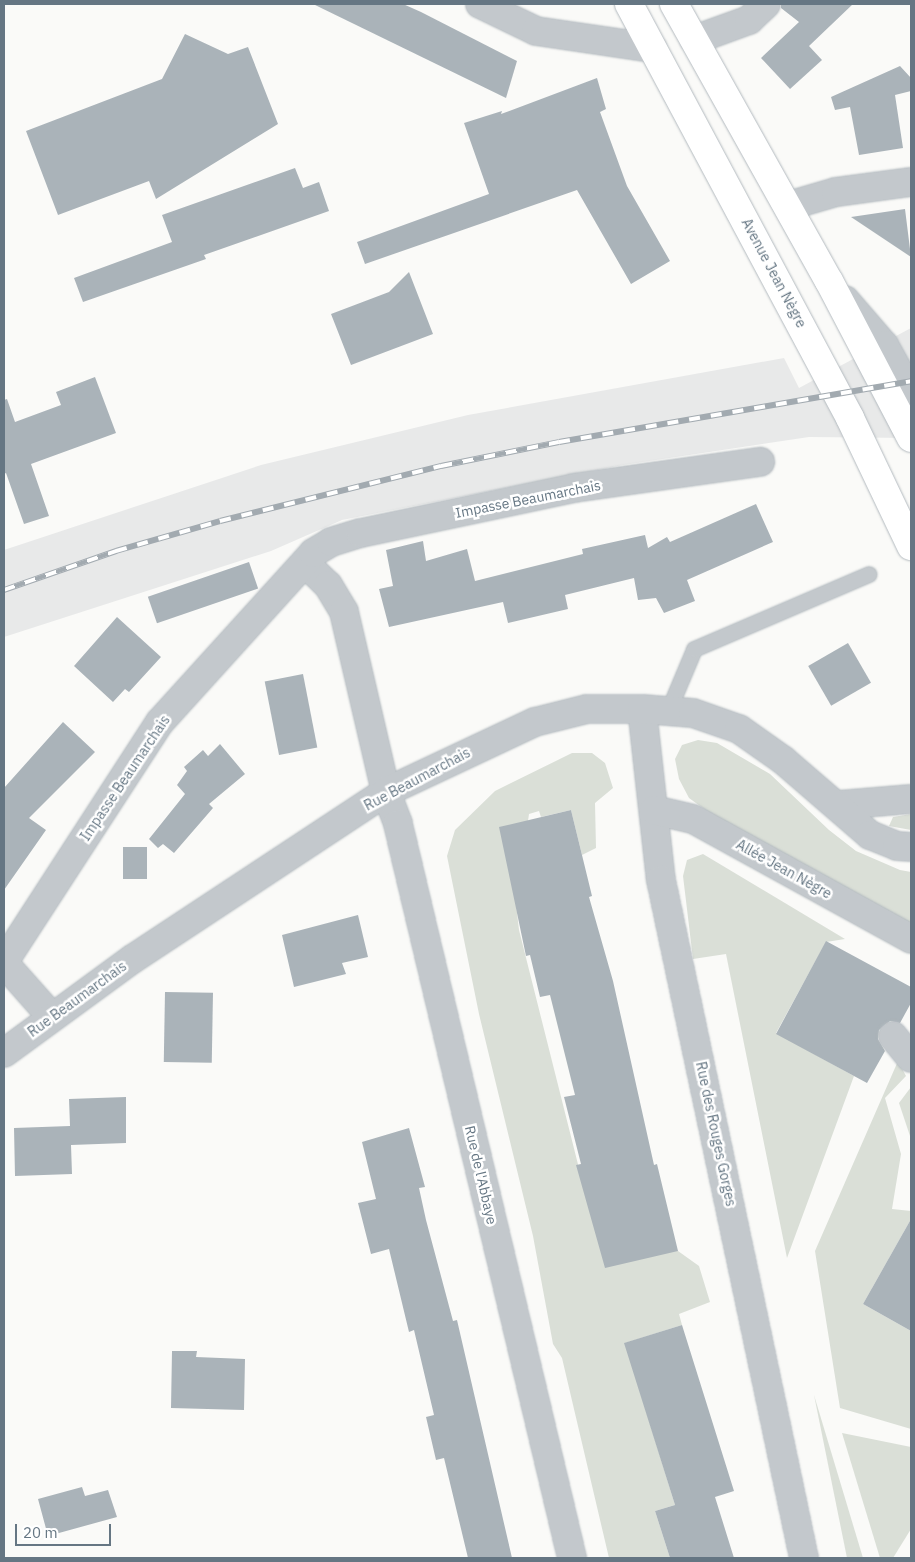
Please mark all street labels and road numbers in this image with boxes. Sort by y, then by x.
street label: Avenue Jean Nègre [738,215,810,331]
street label: Impasse Beaumarchais [454,477,602,521]
street label: Impasse Beaumarchais [77,712,173,844]
street label: Rue Beaumarchais [361,744,473,814]
street label: Allée Jean Nègre [733,836,835,902]
street label: Rue Beaumarchais [24,958,130,1040]
street label: Rue des Rouges Gorges [692,1060,740,1208]
street label: Rue de l'Abbaye [461,1124,501,1226]

